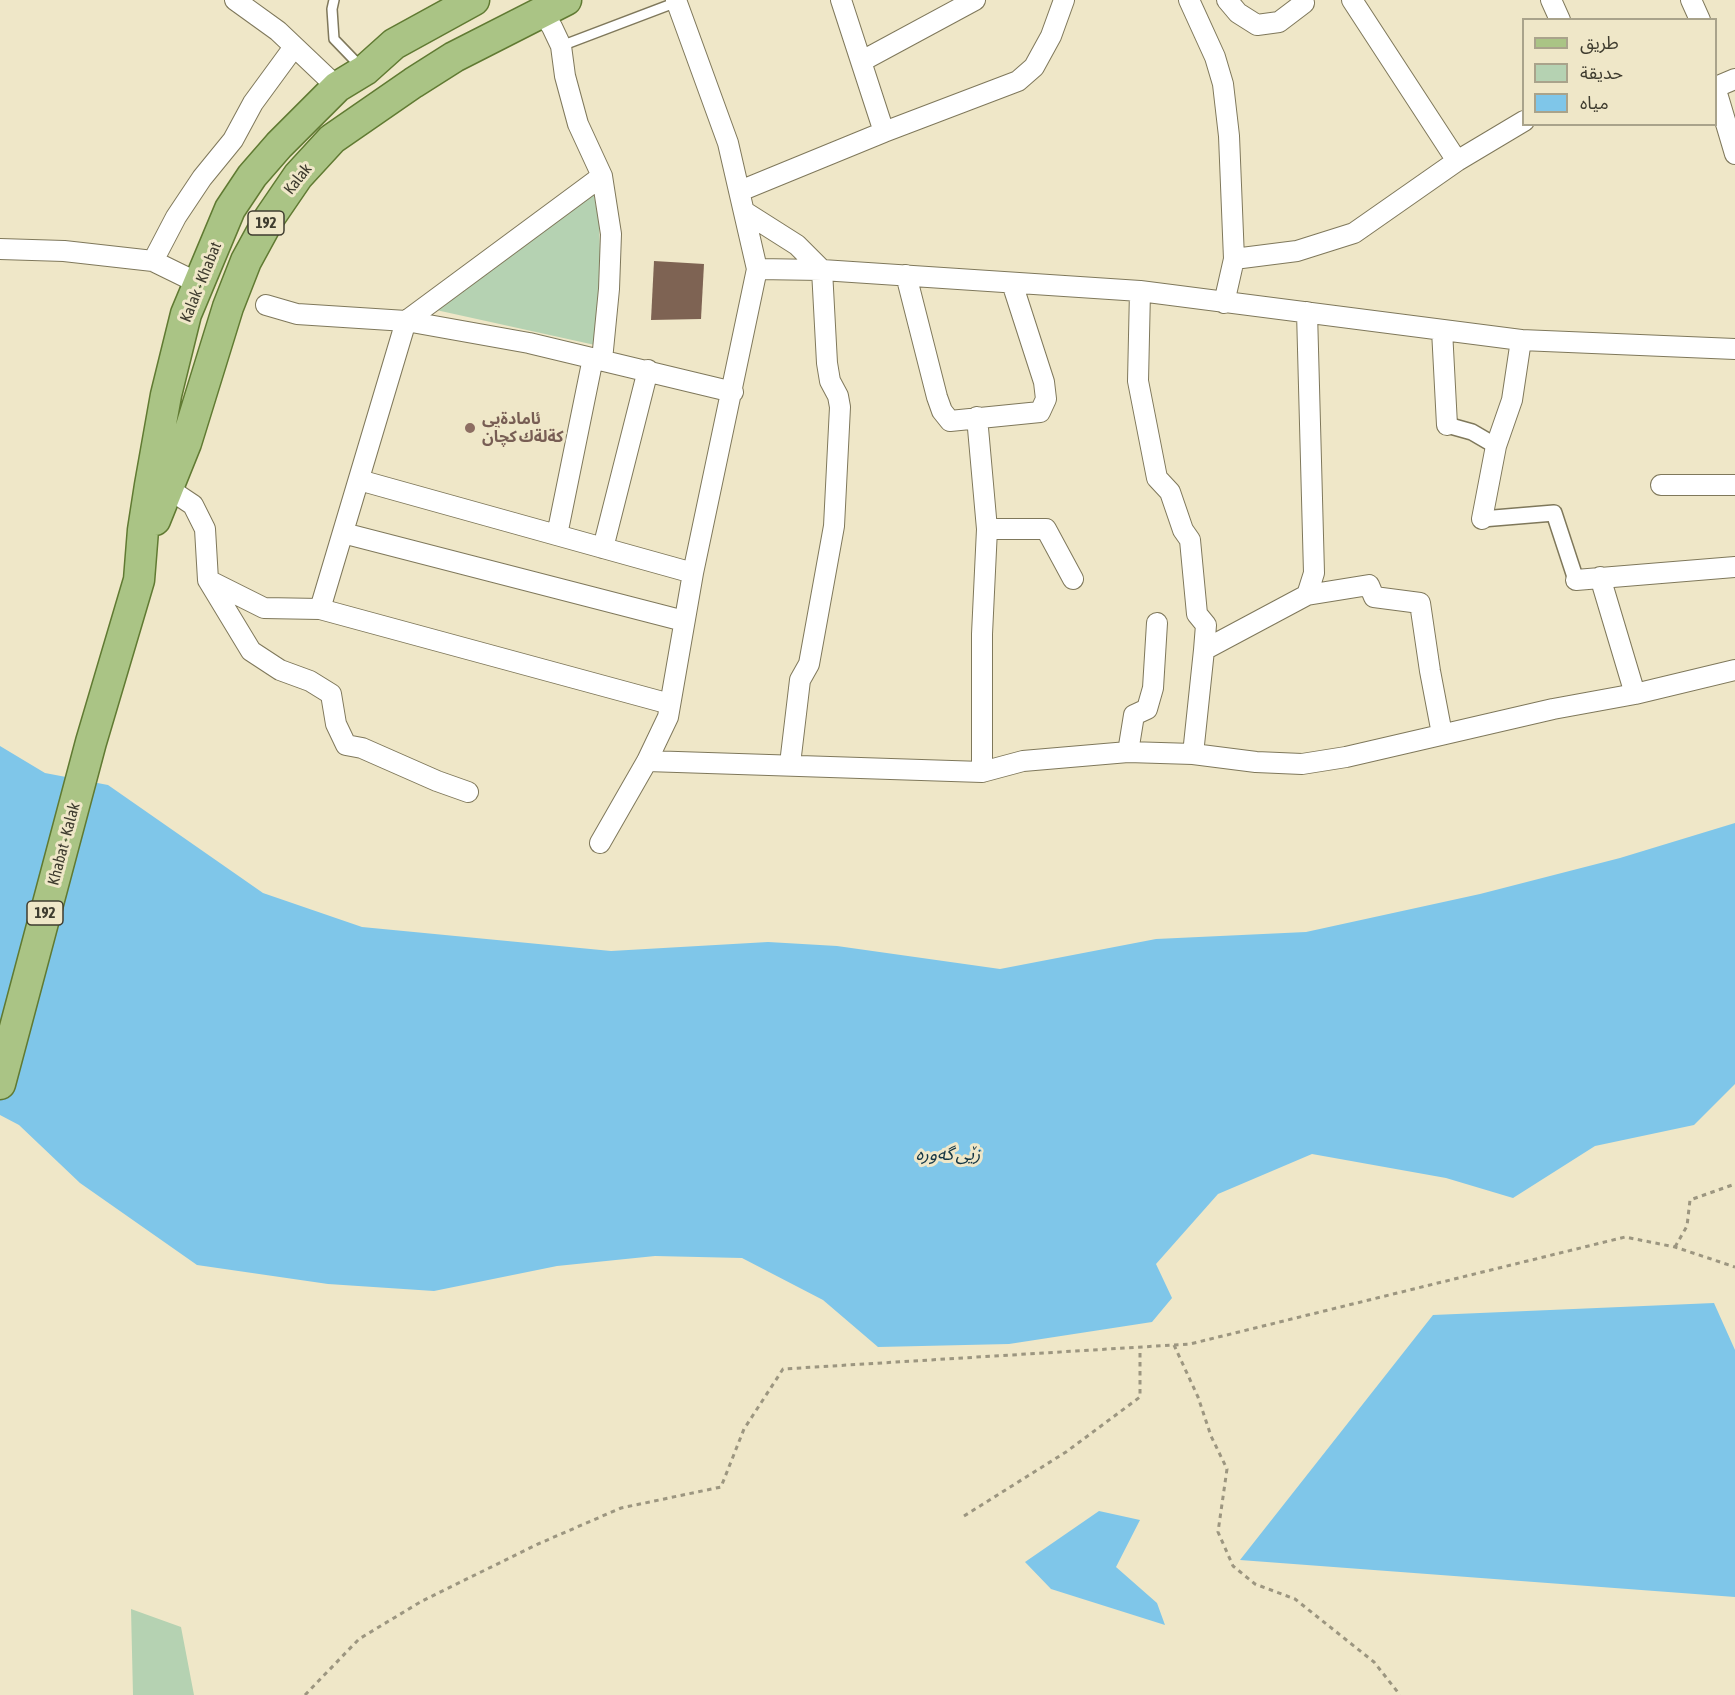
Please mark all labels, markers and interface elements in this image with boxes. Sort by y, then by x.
legend [1522,18,1717,126]
text: طريق [1580,32,1619,53]
text: حديقة [1580,62,1623,83]
text: مياه [1580,92,1609,113]
street label: Kalak [280,160,316,198]
road number: 192 [248,211,284,235]
street label: Kalak - Khabat [176,239,226,325]
place label: ئامادةيى كةلةك كچان [482,409,564,447]
marker: ئامادةيى كةلةك كچان [463,421,477,435]
street label: Khabat - Kalak [44,801,84,887]
road number: 192 [27,901,63,925]
water label: زێی گەورە [916,1143,980,1165]

